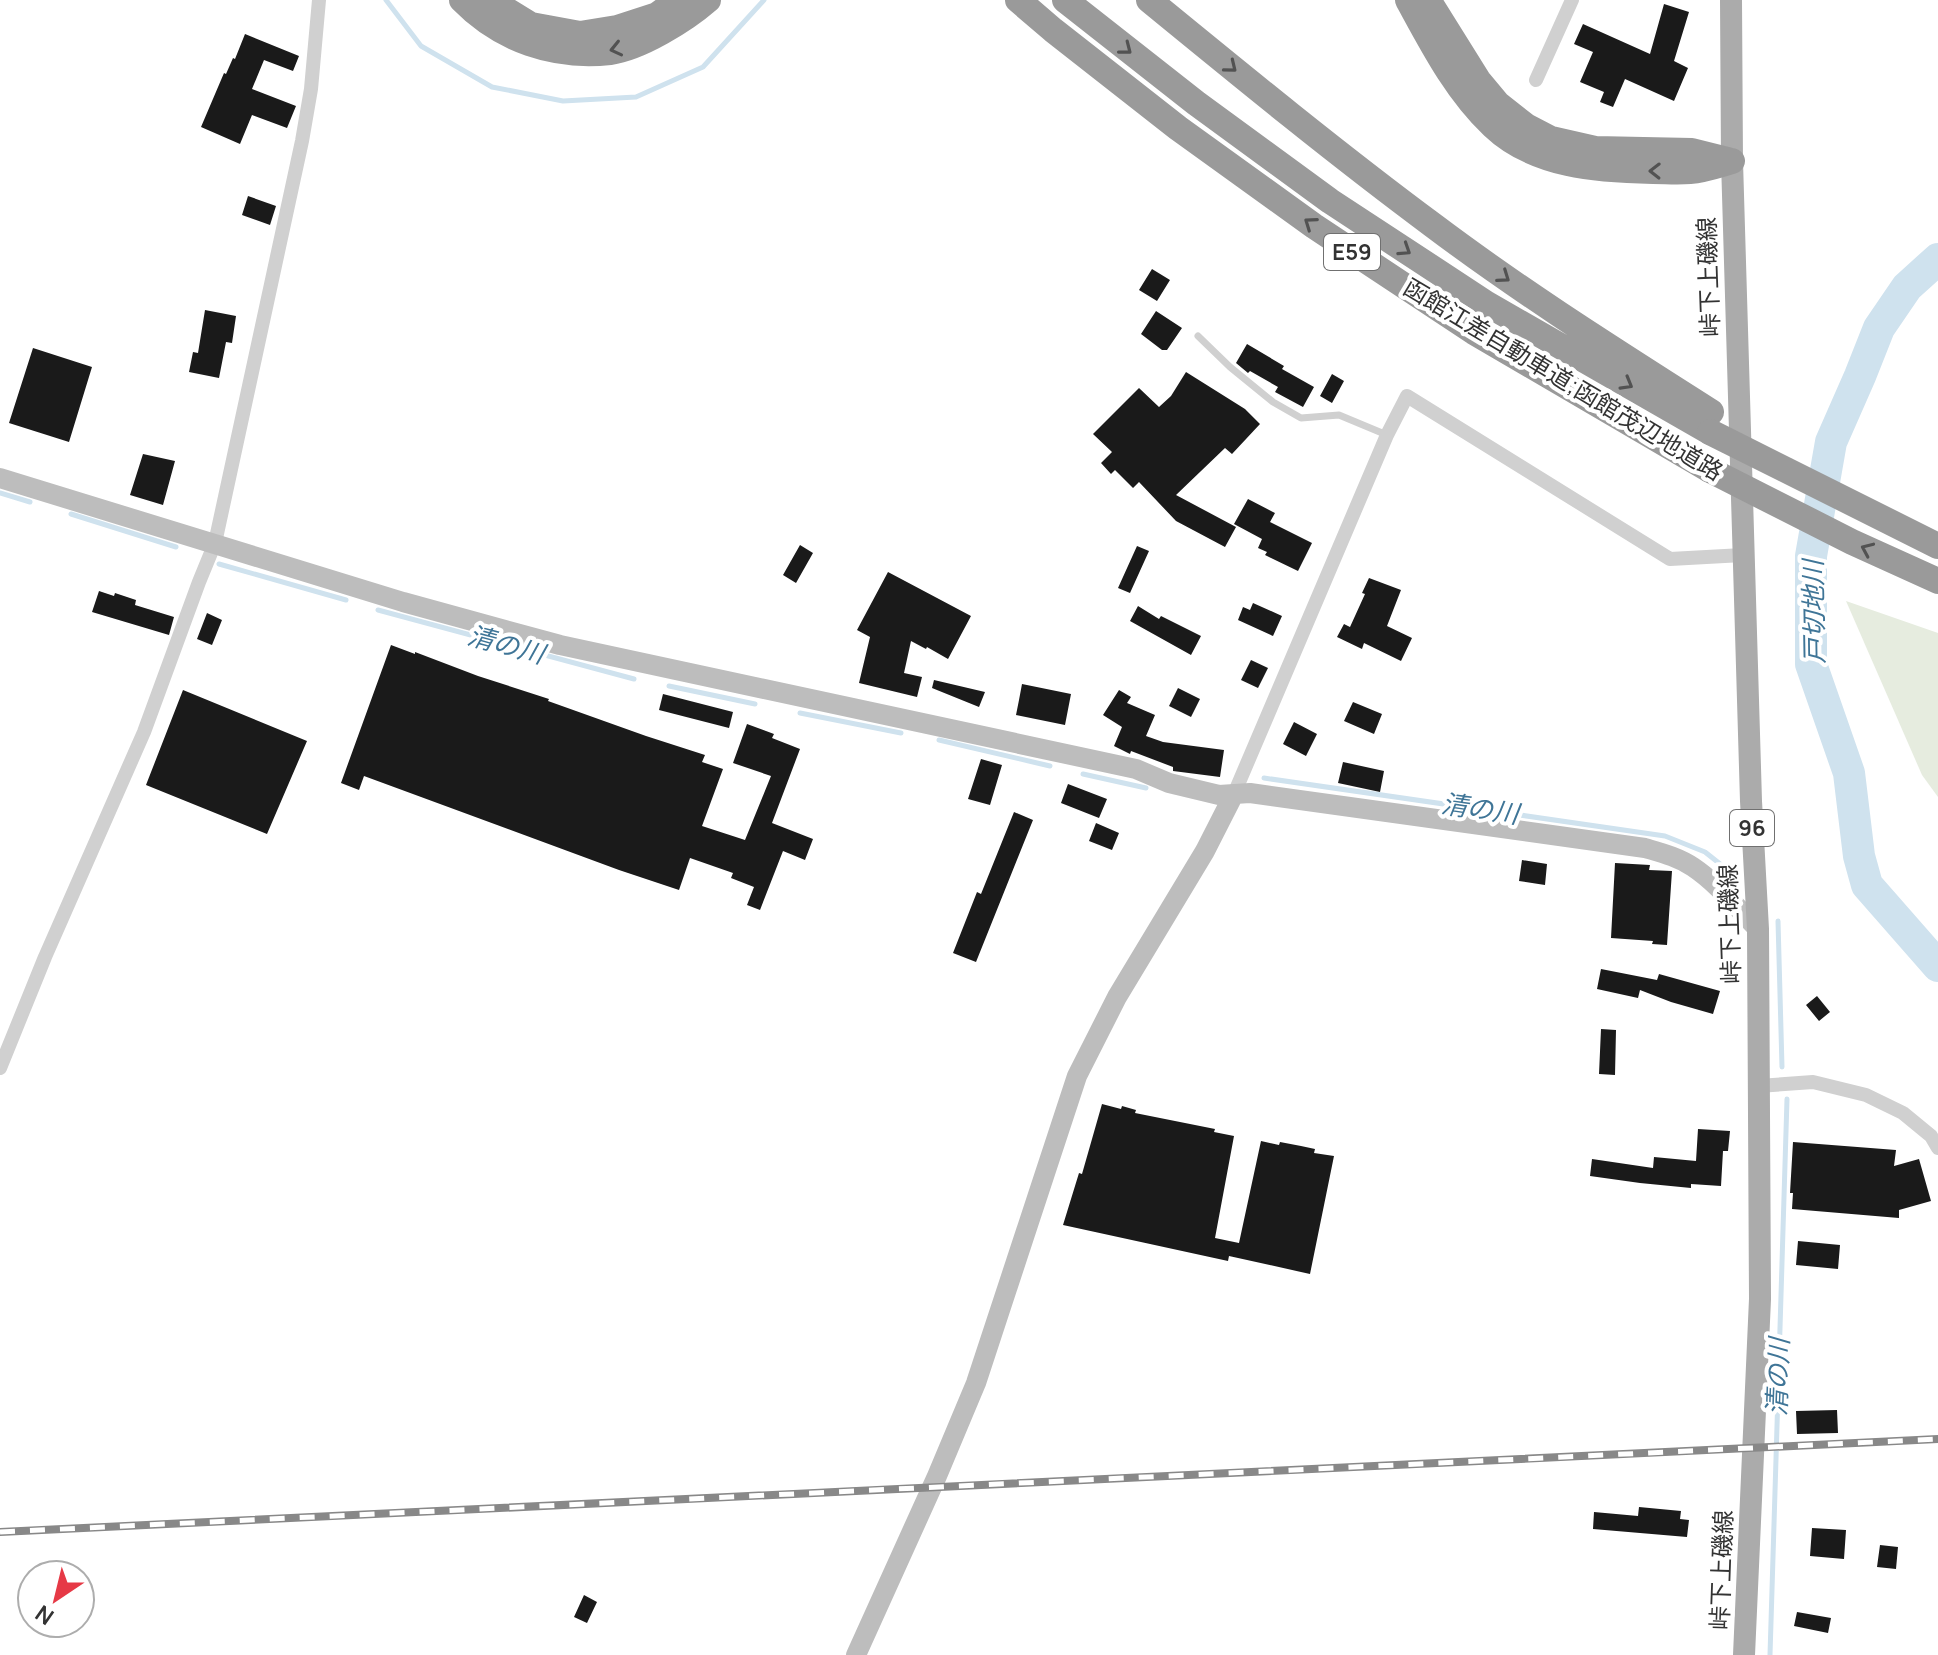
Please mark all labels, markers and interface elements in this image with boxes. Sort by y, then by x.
one-way arrow [1117,39,1132,53]
one-way arrow [609,40,623,57]
one-way arrow [1222,57,1237,72]
one-way arrow [1648,162,1661,180]
street label: 峠下上磯線 [1689,217,1726,338]
one-way arrow [1304,218,1318,233]
road number: E59 [1324,234,1380,270]
one-way arrow [1396,240,1410,255]
one-way arrow [1496,267,1510,281]
street label: 函館江差自動車道;函館茂辺地道路 [1398,270,1730,487]
one-way arrow [1619,374,1633,390]
one-way arrow [1861,543,1875,559]
water label: 戸切地川 [1794,557,1832,664]
water label: 清の川 [464,617,551,672]
water label: 清の川 [1439,785,1524,832]
road number: 96 [1730,810,1774,846]
street label: 峠下上磯線 [1710,864,1747,985]
water label: 清の川 [1758,1334,1796,1417]
street label: 峠下上磯線 [1702,1509,1739,1630]
north arrow [16,1559,96,1639]
text: N [29,1599,60,1632]

